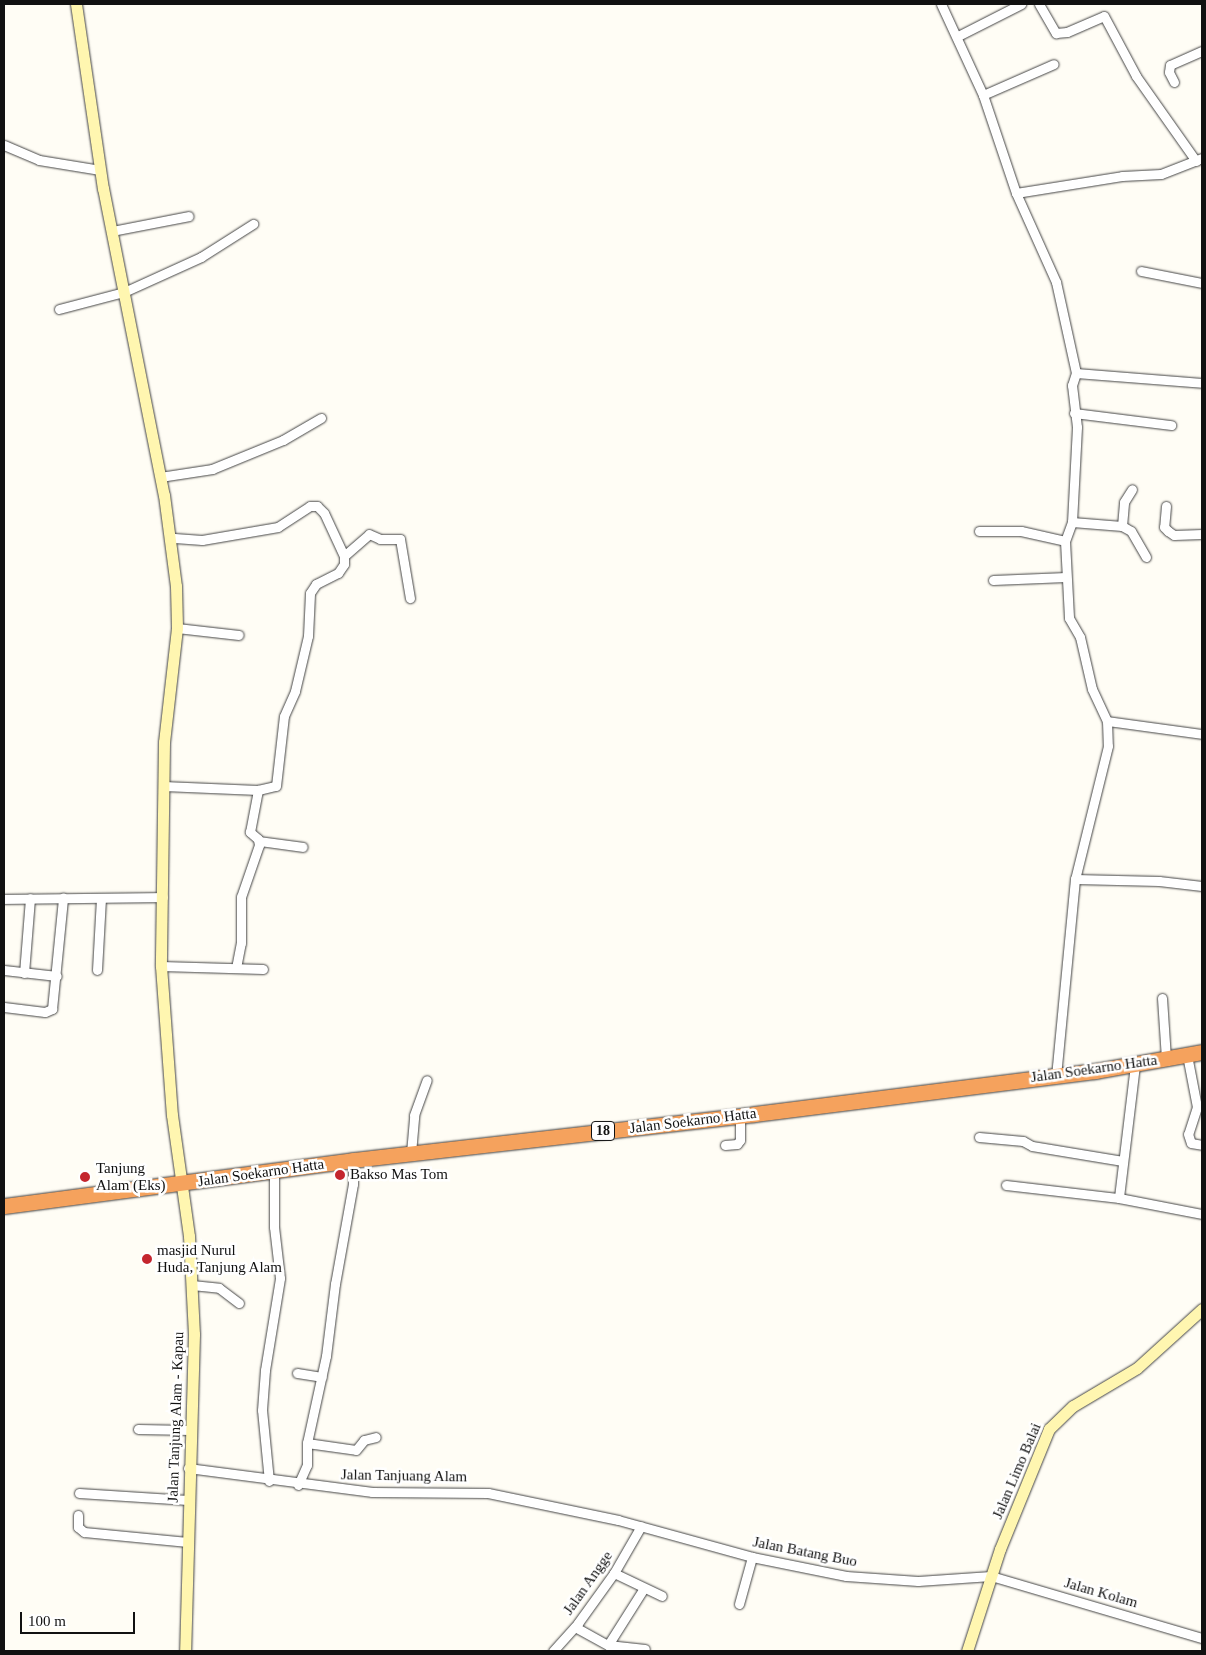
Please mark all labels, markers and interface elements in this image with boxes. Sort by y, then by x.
street label: Jalan Soekarno Hatta [1030,1051,1158,1087]
street label: Jalan Soekarno Hatta [629,1104,757,1138]
road number: 18 [590,1120,616,1142]
street label: Jalan Soekarno Hatta [197,1155,325,1191]
place label: Tanjung Alam (Eks) [96,1159,166,1194]
place label: Bakso Mas Tom [350,1166,448,1184]
marker: Bakso Mas Tom [334,1169,346,1181]
marker: Tanjung Alam (Eks) [78,1170,92,1184]
place label: masjid Nurul Huda, Tanjung Alam [157,1241,283,1276]
marker: masjid Nurul Huda, Tanjung Alam [141,1253,153,1265]
street label: Jalan Tanjung Alam - Kapau [164,1331,188,1503]
street label: Jalan Limo Balai [989,1420,1045,1522]
street label: Jalan Tanjuang Alam [340,1466,468,1486]
street label: Jalan Batang Buo [751,1533,859,1571]
street label: Jalan Angge [559,1547,617,1619]
street label: Jalan Kolam [1062,1574,1140,1612]
scale bar [22,1602,138,1634]
text: 100 m [28,1613,66,1629]

